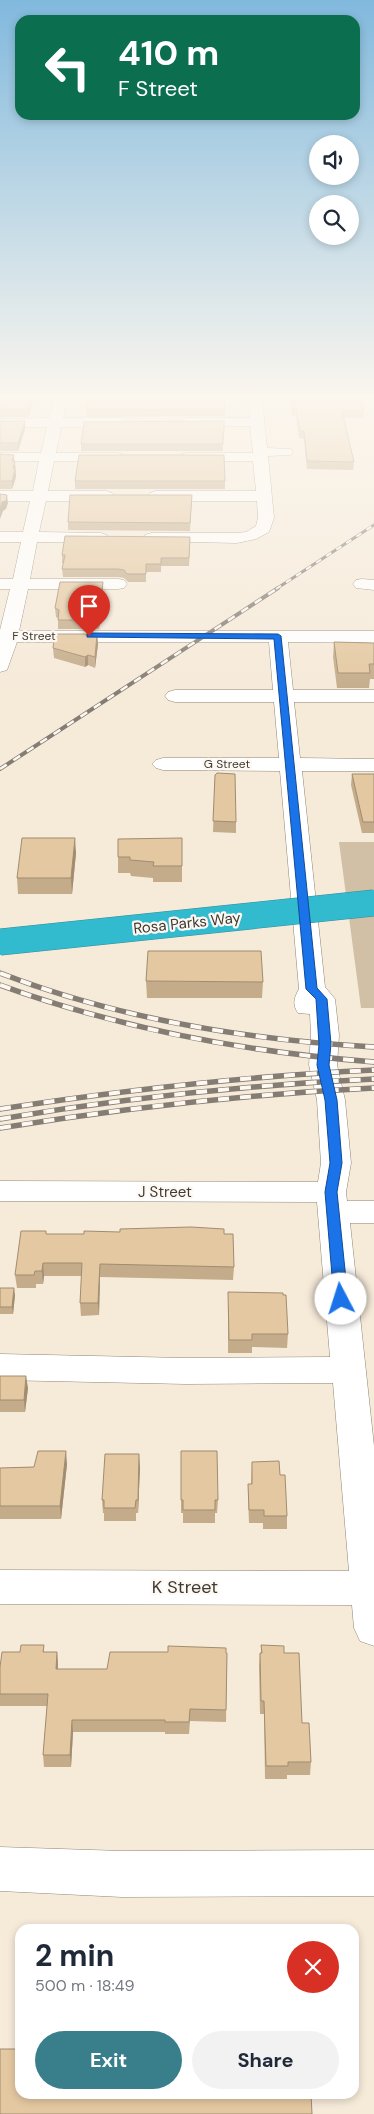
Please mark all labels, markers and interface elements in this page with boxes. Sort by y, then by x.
text: 410 m [118,30,219,76]
icon: left [35,35,100,100]
text: F Street [118,74,198,103]
map controls [309,135,359,245]
button: sound [309,135,359,185]
button: search [309,195,359,245]
pin [68,585,110,636]
icon: arrive [75,592,103,620]
street label: F Street [12,628,56,644]
street label: G Street [204,756,250,772]
street label: Rosa Parks Way [132,907,242,939]
street label: J Street [138,1182,192,1202]
position arrow [314,1272,366,1324]
street label: K Street [152,1575,218,1599]
text: 2 min [35,1936,114,1975]
button: close [287,1941,339,1993]
text: 500 m · 18:49 [35,1975,135,1996]
button: Exit [35,2031,182,2089]
button: Share [192,2031,339,2089]

